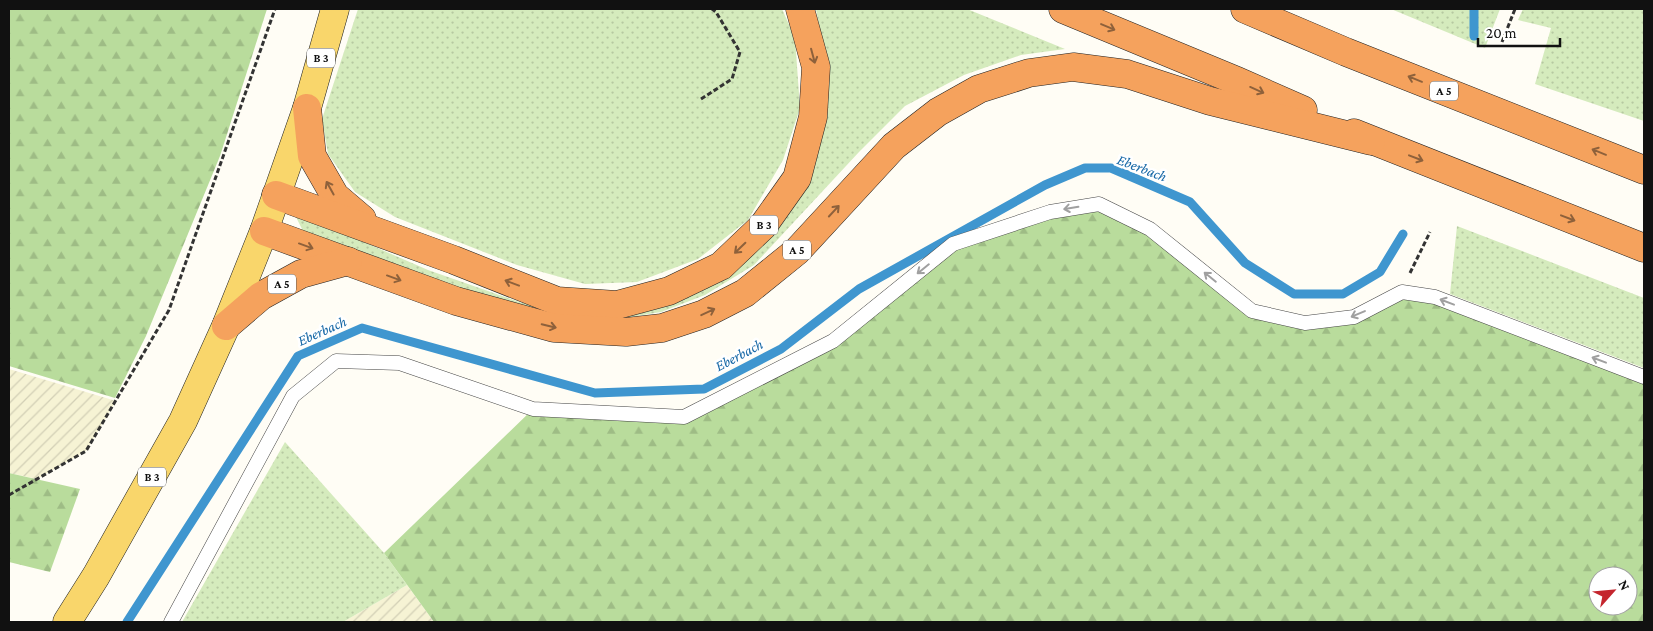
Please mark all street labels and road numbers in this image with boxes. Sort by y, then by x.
road number: B 3 [307,48,335,68]
road number: A 5 [1430,82,1458,100]
road number: B 3 [750,216,778,234]
road number: A 5 [783,240,811,260]
road number: A 5 [268,274,296,294]
road number: B 3 [138,468,166,487]

